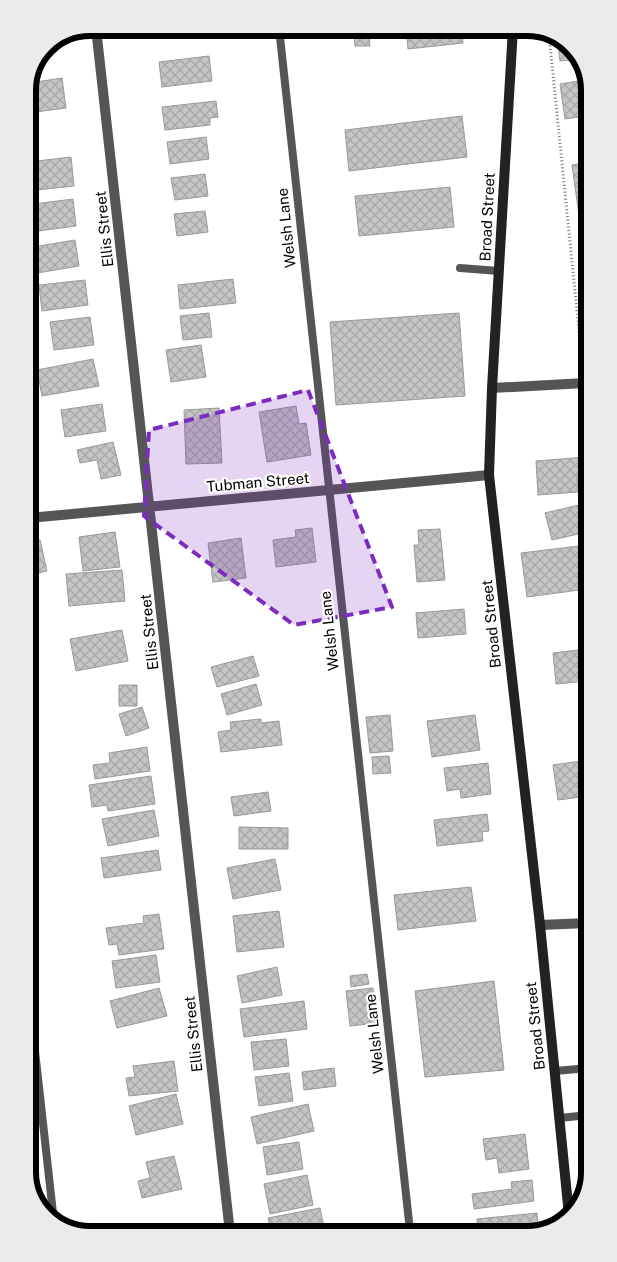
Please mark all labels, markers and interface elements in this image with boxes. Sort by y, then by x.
street label: Broad Street [476,172,498,262]
street label: Welsh Lane [273,187,299,269]
street label: Ellis Street [92,190,116,268]
street label: Tubman Street [206,469,310,495]
street label: Broad Street [478,579,504,669]
street label: Welsh Lane [316,590,342,672]
street label: Ellis Street [137,593,161,671]
street label: Broad Street [522,981,548,1071]
street label: Welsh Lane [361,993,387,1075]
street label: Ellis Street [181,995,205,1073]

